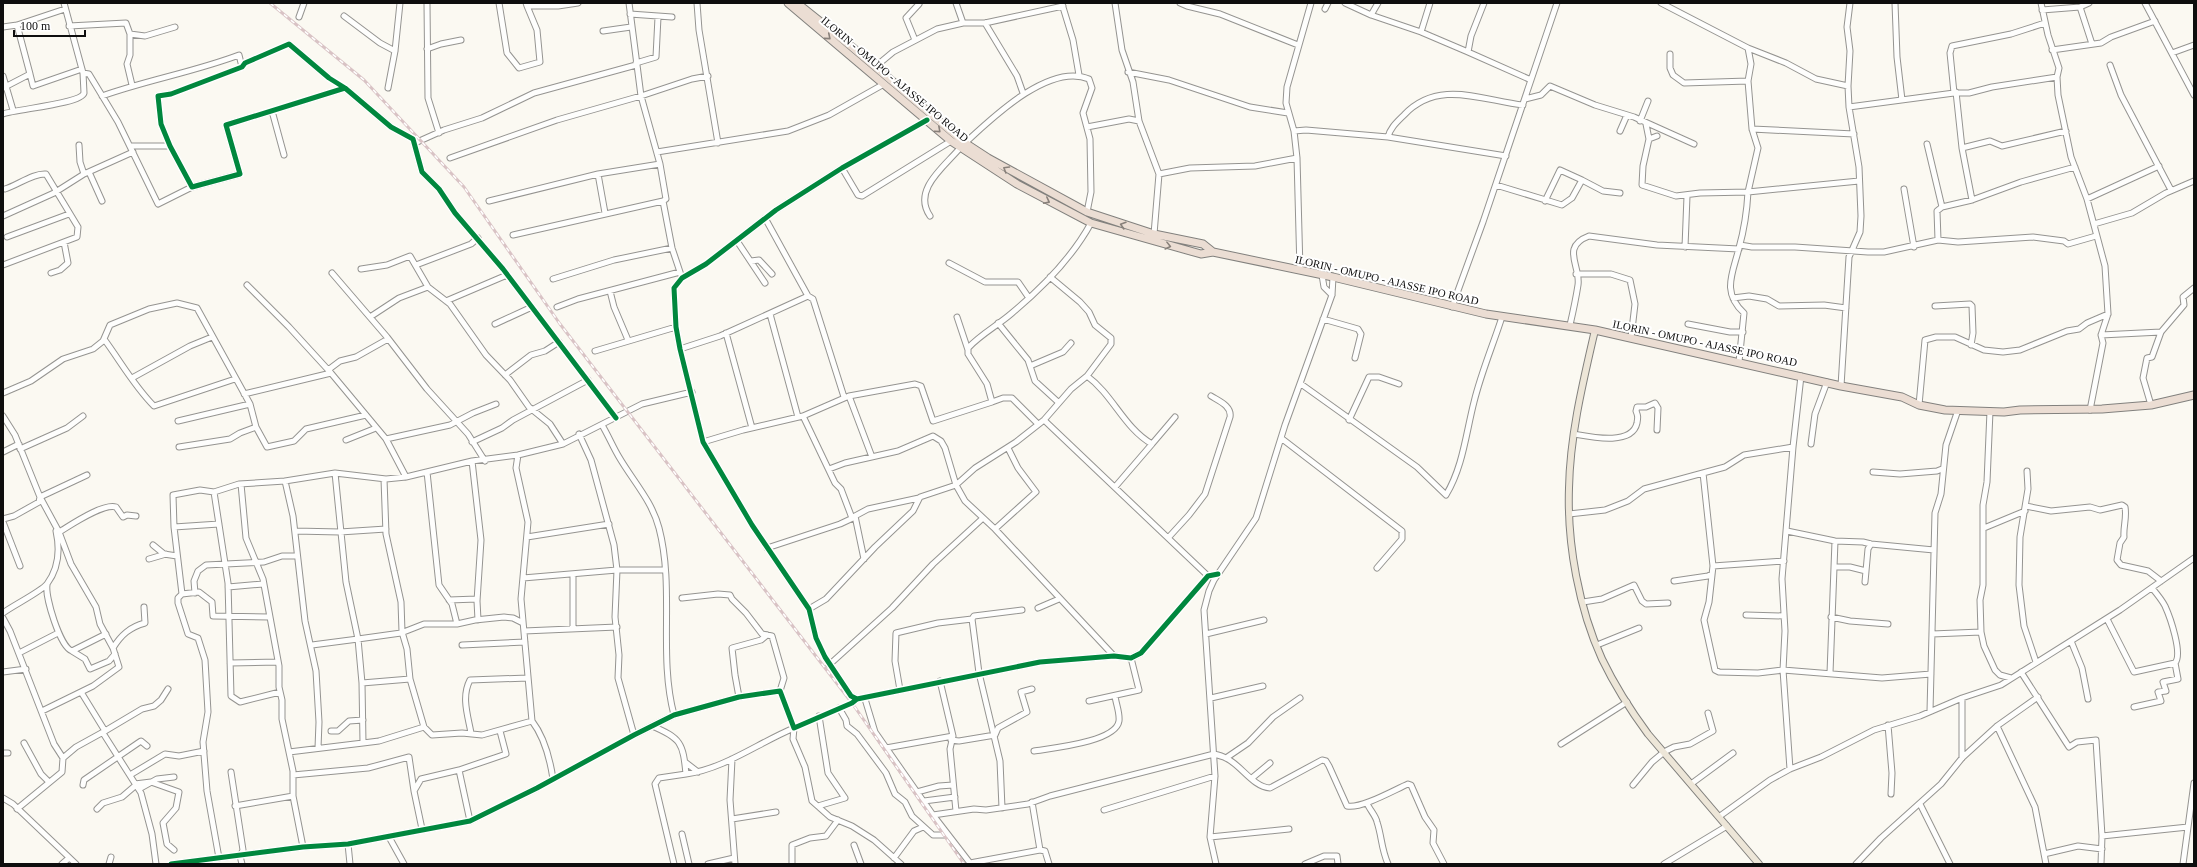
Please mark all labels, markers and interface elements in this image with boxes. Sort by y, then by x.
scale bar [14,12,85,38]
street label: ILORIN - OMUPO - AJASSE IPO ROAD [819,14,971,144]
text: 100 m [20,19,51,33]
one-way arrow [824,33,831,40]
one-way arrow [933,126,941,133]
one-way arrow [1003,166,1010,173]
one-way arrow [1043,196,1050,203]
one-way arrow [1120,221,1127,230]
one-way arrow [1165,241,1171,249]
street label: ILORIN - OMUPO - AJASSE IPO ROAD [1294,253,1480,307]
street label: ILORIN - OMUPO - AJASSE IPO ROAD [1612,318,1798,368]

